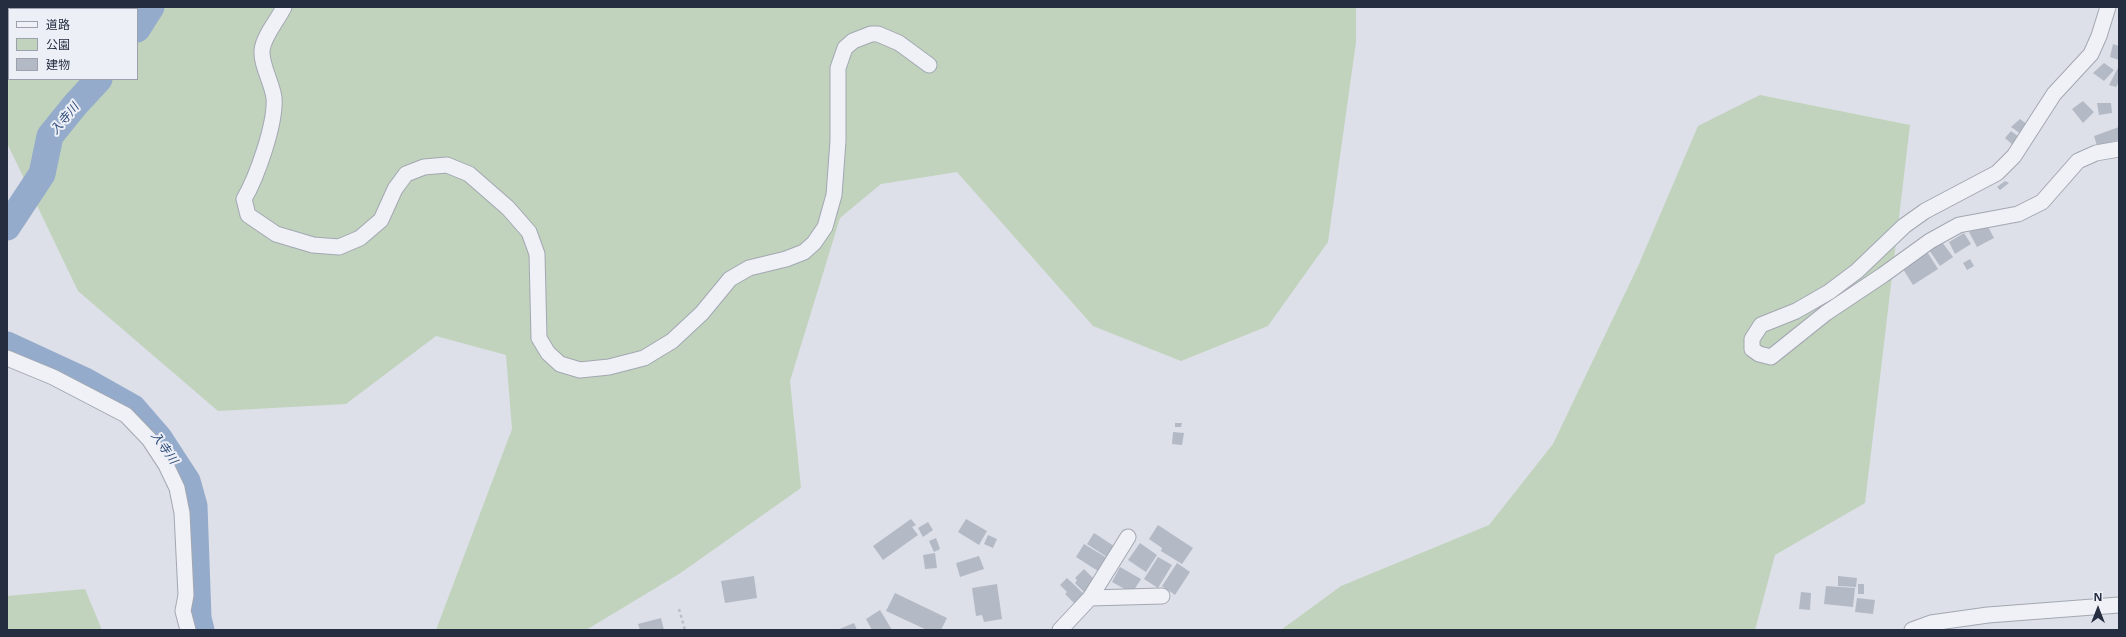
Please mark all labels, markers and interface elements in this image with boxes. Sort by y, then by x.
legend [8,8,138,80]
text: 道路 [46,16,70,33]
text: 公園 [46,36,70,53]
text: 建物 [46,56,70,73]
water label: 入寺川 [48,101,82,137]
water label: 入寺川 [148,429,180,467]
north arrow [2078,589,2118,629]
text: N [2094,589,2102,604]

